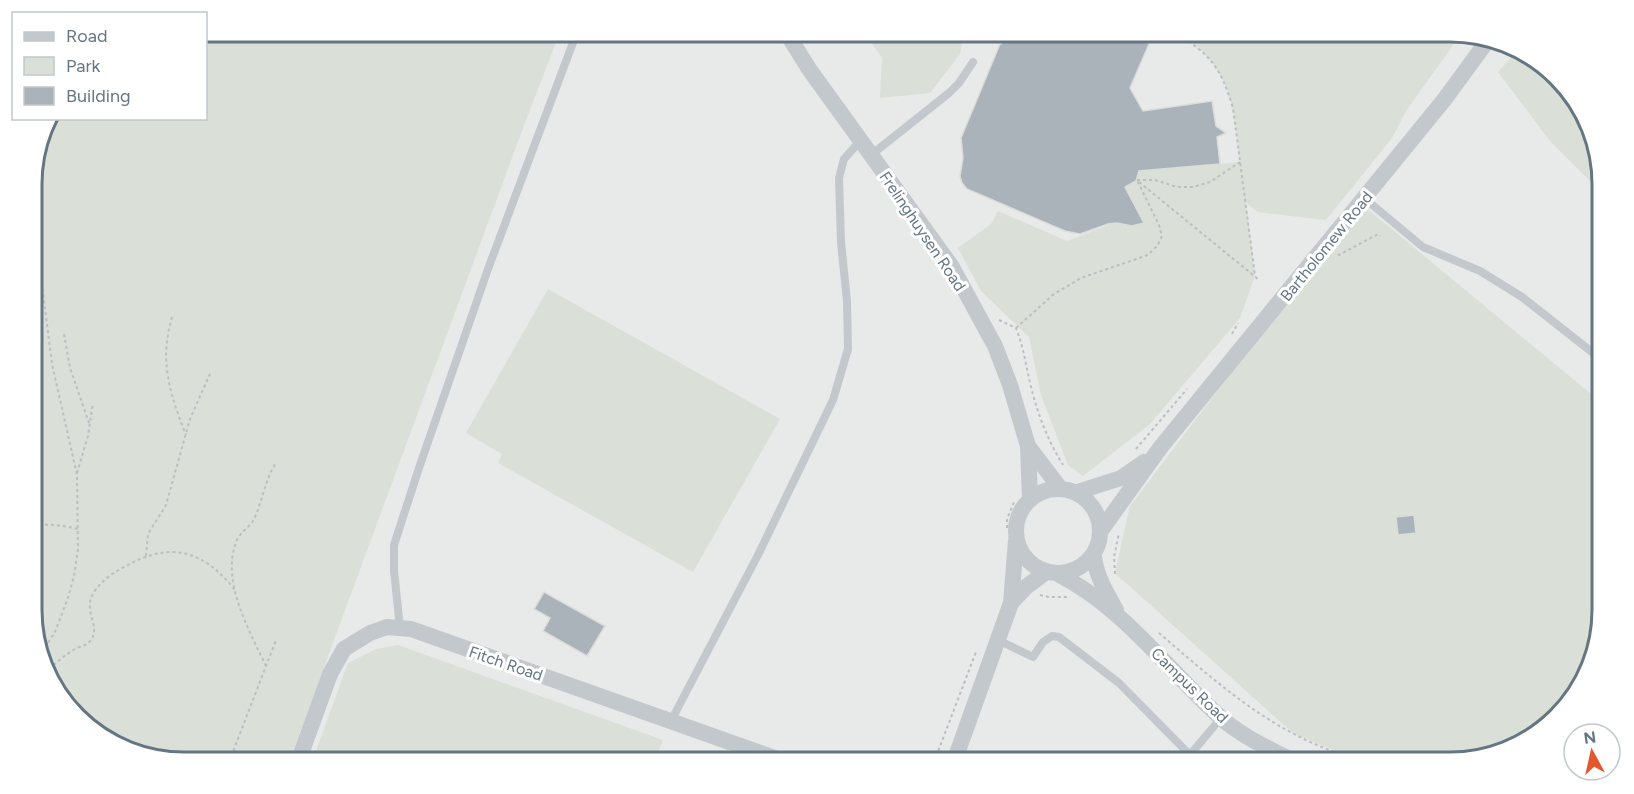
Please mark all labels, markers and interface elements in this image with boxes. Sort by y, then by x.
legend [12,12,207,120]
text: Road [66,25,107,47]
text: Park [66,55,101,77]
text: Building [66,85,131,107]
street label: Frelinghuysen Road [875,168,970,295]
street label: Bartholomew Road [1276,188,1377,305]
street label: Fitch Road [466,642,545,685]
street label: Campus Road [1147,644,1232,727]
north arrow [1562,722,1622,782]
text: N [1583,727,1597,748]

